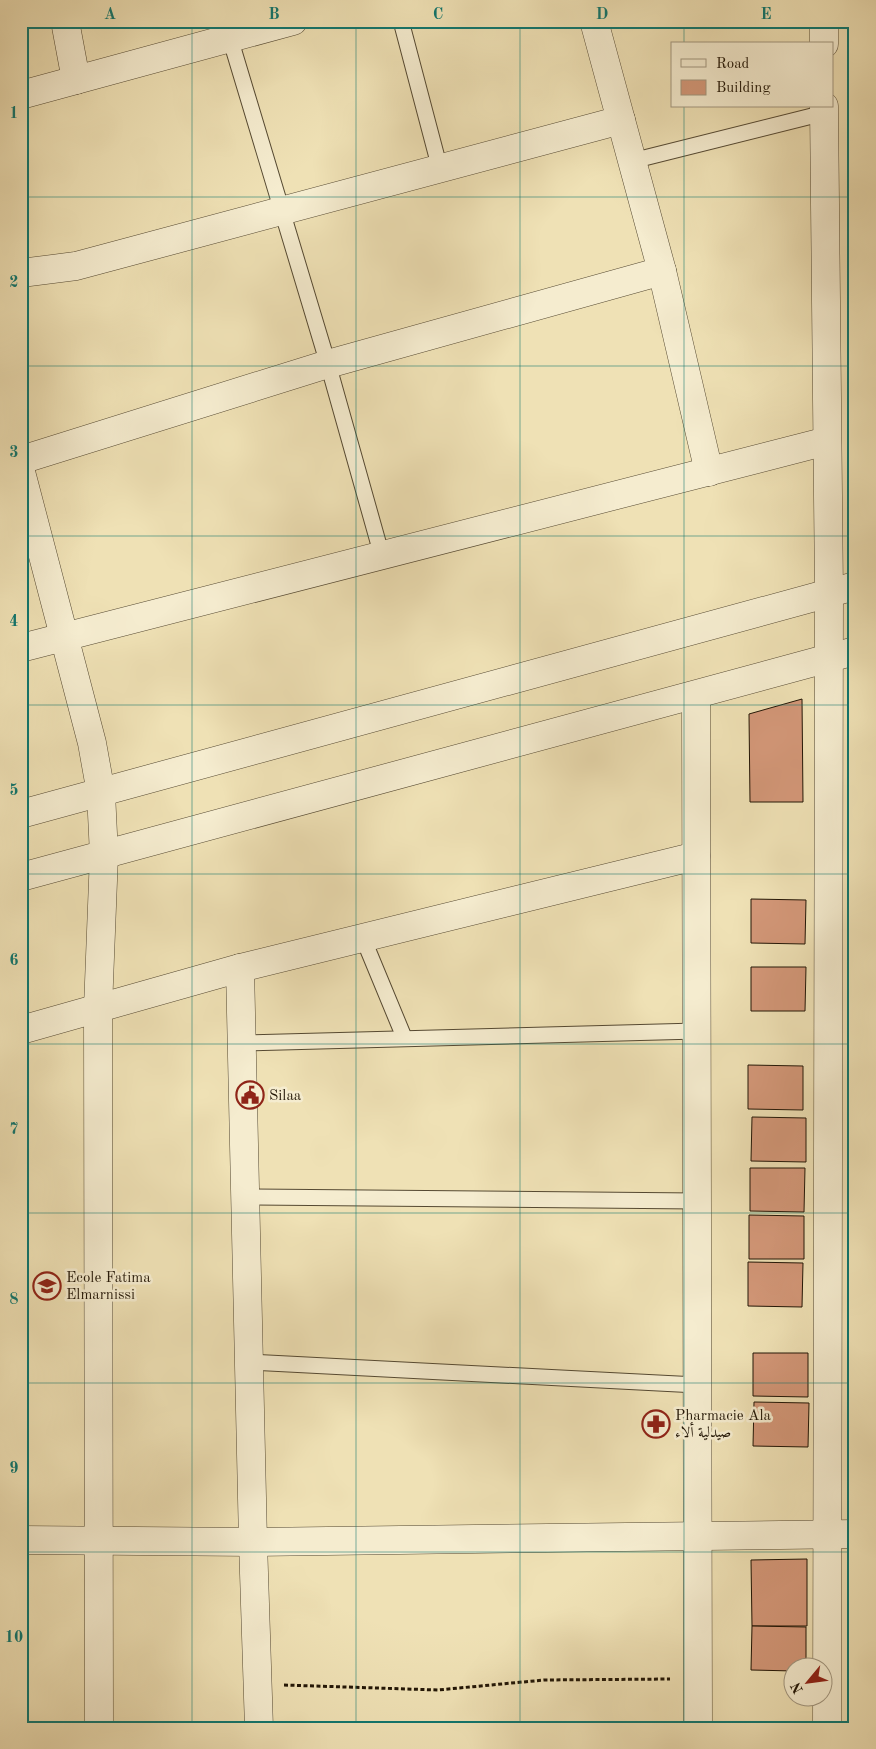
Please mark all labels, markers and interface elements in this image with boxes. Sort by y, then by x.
text: A [104,7,116,23]
text: B [268,7,280,23]
text: C [433,7,443,23]
text: D [596,7,608,23]
text: E [760,7,772,23]
legend [671,42,834,108]
text: Road [716,57,750,72]
text: Building [716,81,771,96]
text: 1 [9,106,19,122]
text: 2 [9,275,19,291]
text: 3 [9,445,19,461]
text: 4 [9,614,19,630]
text: 5 [9,783,19,799]
text: 6 [9,953,19,969]
public building icon: Silaa [235,1080,265,1110]
place label: Silaa [269,1089,302,1104]
text: 7 [9,1122,19,1138]
school or university icon: Ecole Fatima Elmarnissi [32,1271,62,1301]
place label: Ecole Fatima Elmarnissi [66,1271,151,1303]
text: 8 [9,1292,19,1308]
pharmacy icon: Pharmacie Ala صيدلية ألاء [641,1409,671,1439]
place label: Pharmacie Ala صيدلية ألاء [675,1409,771,1441]
text: 9 [9,1461,19,1477]
text: 10 [5,1630,23,1646]
north arrow [784,1656,834,1706]
text: N [789,1679,806,1696]

